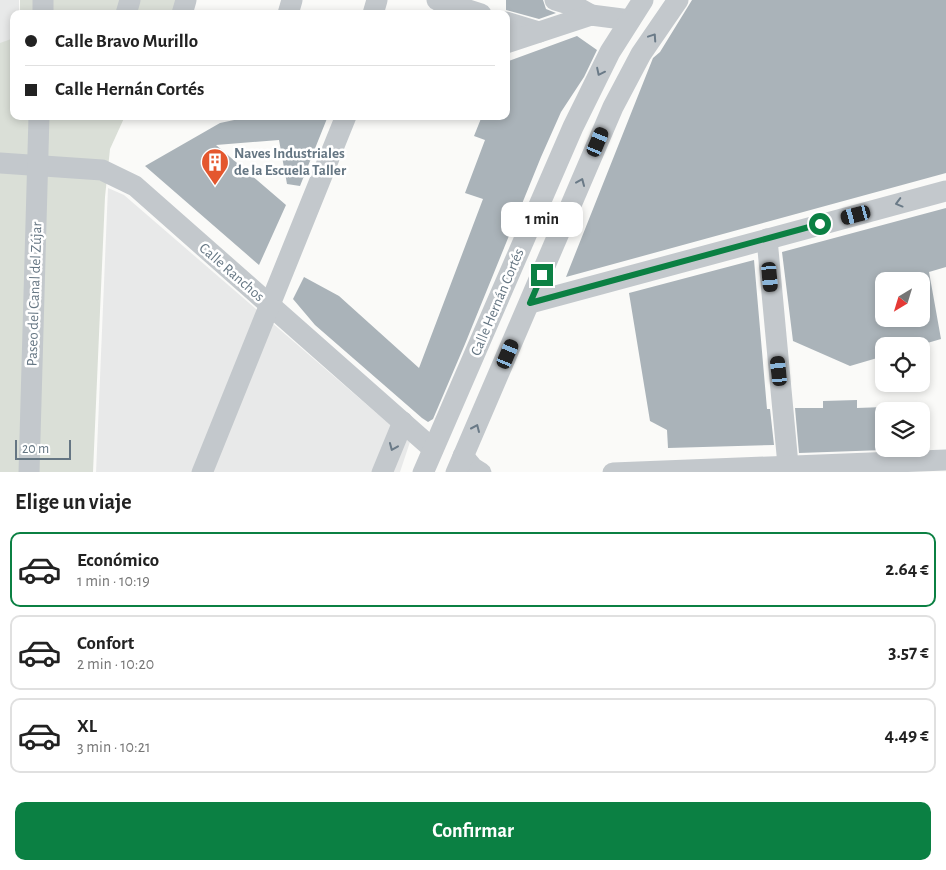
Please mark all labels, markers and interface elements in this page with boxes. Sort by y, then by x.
text: Calle Bravo Murillo [55,32,198,51]
one-way arrow [647,33,656,42]
one-way arrow [596,67,606,76]
text: Calle Hernán Cortés [55,80,204,99]
car [585,125,610,159]
place label: Naves Industriales de la Escuela Taller [234,146,347,178]
building icon: Naves Industriales de la Escuela Taller [200,147,230,186]
one-way arrow [575,178,585,187]
one-way arrow [895,198,903,208]
callout: 1 min [501,202,583,238]
car [839,204,872,226]
text: 1 min [525,211,559,227]
route start [809,213,831,235]
street label: Paseo del Canal del Zújar [24,221,45,367]
street label: Calle Ranchos [196,240,267,304]
street label: Calle Hernán Cortés [468,247,527,358]
car [761,261,778,293]
route end [531,264,553,286]
north arrow [875,272,930,328]
map controls [875,272,930,457]
car [495,337,520,371]
button: locate [875,337,930,392]
car [769,355,788,387]
button: layers [875,402,930,457]
one-way arrow [469,424,480,433]
scale bar [15,438,71,461]
text: 20 m [22,442,49,456]
one-way arrow [388,442,399,451]
text: Elige un viaje [15,491,132,513]
icon: car [17,547,62,592]
text: Económico [77,551,159,570]
text: 2.64 € [885,560,929,579]
text: 1 min · 10:19 [77,573,150,589]
icon: car [17,630,62,675]
text: Confort [77,634,134,653]
text: 3.57 € [888,643,929,662]
text: 2 min · 10:20 [77,656,154,672]
icon: car [17,713,62,758]
text: XL [77,717,97,736]
text: 4.49 € [885,726,929,745]
text: 3 min · 10:21 [77,739,151,755]
button: Confirmar [15,802,931,860]

